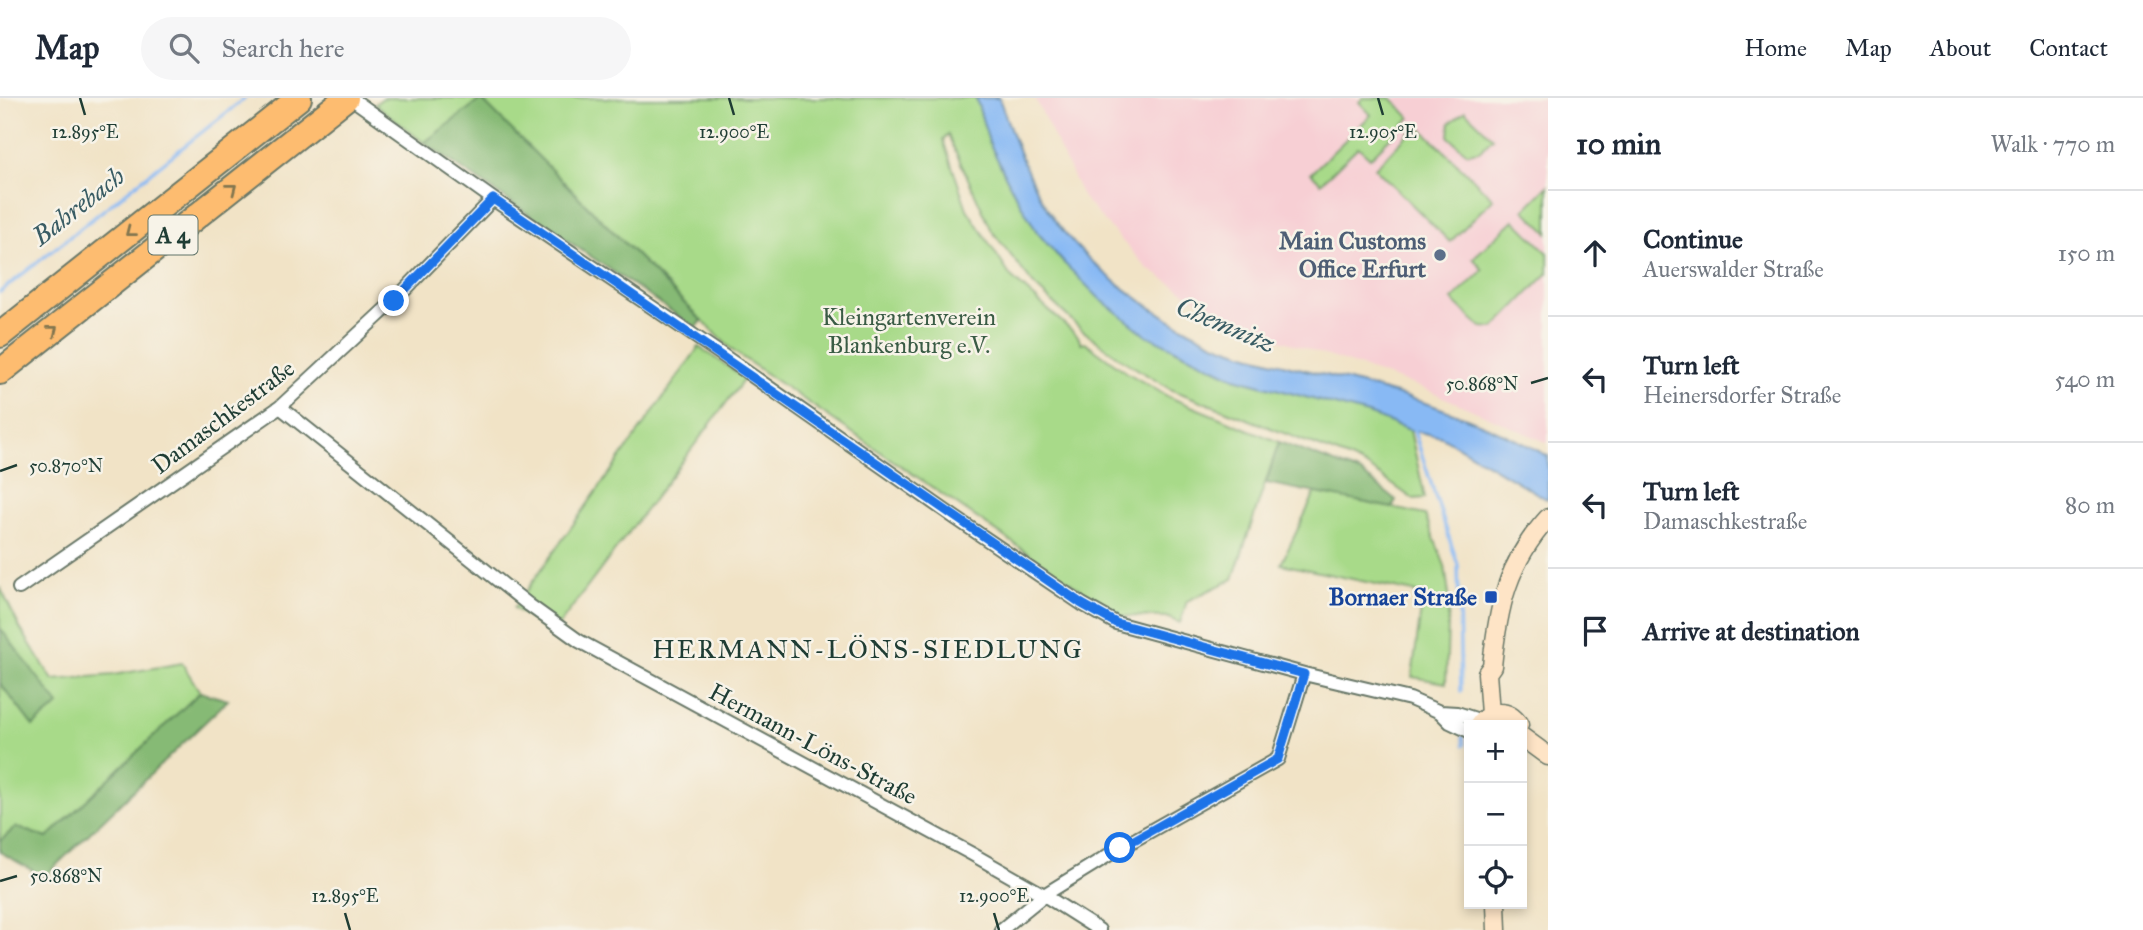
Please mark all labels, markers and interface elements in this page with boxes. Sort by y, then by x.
search box [141,17,631,80]
text: Map [35,28,99,68]
icon: search [165,29,203,67]
text: Search here [221,32,345,64]
text: Home [1744,33,1807,63]
text: Map [1845,33,1892,63]
text: About [1930,33,1991,63]
text: Contact [2029,33,2108,63]
text: 12.895°E [51,121,119,143]
text: 12.900°E [699,121,769,143]
text: 12.905°E [1349,121,1417,143]
text: 10 min [1576,126,1661,162]
text: Walk · 770 m [1991,130,2115,158]
water label: Bahrebach [24,160,131,253]
one-way arrow [224,184,236,197]
road number: A 4 [148,216,198,254]
one-way arrow [126,223,138,236]
text: Continue [1643,223,1743,255]
place label: Main Customs Office Erfurt [1279,226,1426,284]
icon: ahead [1576,234,1614,272]
text: 150 m [2058,239,2115,267]
marker: Main Customs Office Erfurt [1432,247,1448,263]
text: Auerswalder Straße [1643,255,1824,283]
route end [378,285,409,316]
water label: Chemnitz [1172,290,1280,360]
park label: Kleingartenverein Blankenburg e.V. [822,302,996,360]
one-way arrow [46,325,58,338]
text: Turn left [1643,349,1739,381]
street label: Damaschkestraße [146,353,300,481]
icon: left [1576,360,1614,398]
text: 540 m [2054,365,2115,393]
text: 50.868°N [1446,373,1518,395]
text: Heinersdorfer Straße [1643,381,1841,409]
text: 50.870°N [29,455,103,477]
text: Turn left [1643,475,1739,507]
icon: left [1576,486,1614,524]
text: 80 m [2065,491,2115,519]
text: Damaschkestraße [1643,507,1807,535]
place label: Bornaer Straße [1329,582,1477,612]
marker: Bornaer Straße [1483,589,1499,605]
icon: arrive [1576,612,1614,650]
text: Arrive at destination [1643,615,1860,647]
district label: HERMANN-LÖNS-SIEDLUNG [652,633,1084,665]
street label: Hermann-Löns-Straße [704,677,922,811]
map controls [1464,720,1527,909]
button: + [1464,720,1527,783]
button: − [1464,783,1527,846]
route start [1104,832,1135,863]
button: locate [1464,846,1527,909]
text: 50.868°N [30,865,102,887]
text: 12.895°E [311,885,379,907]
text: 12.900°E [959,885,1029,907]

